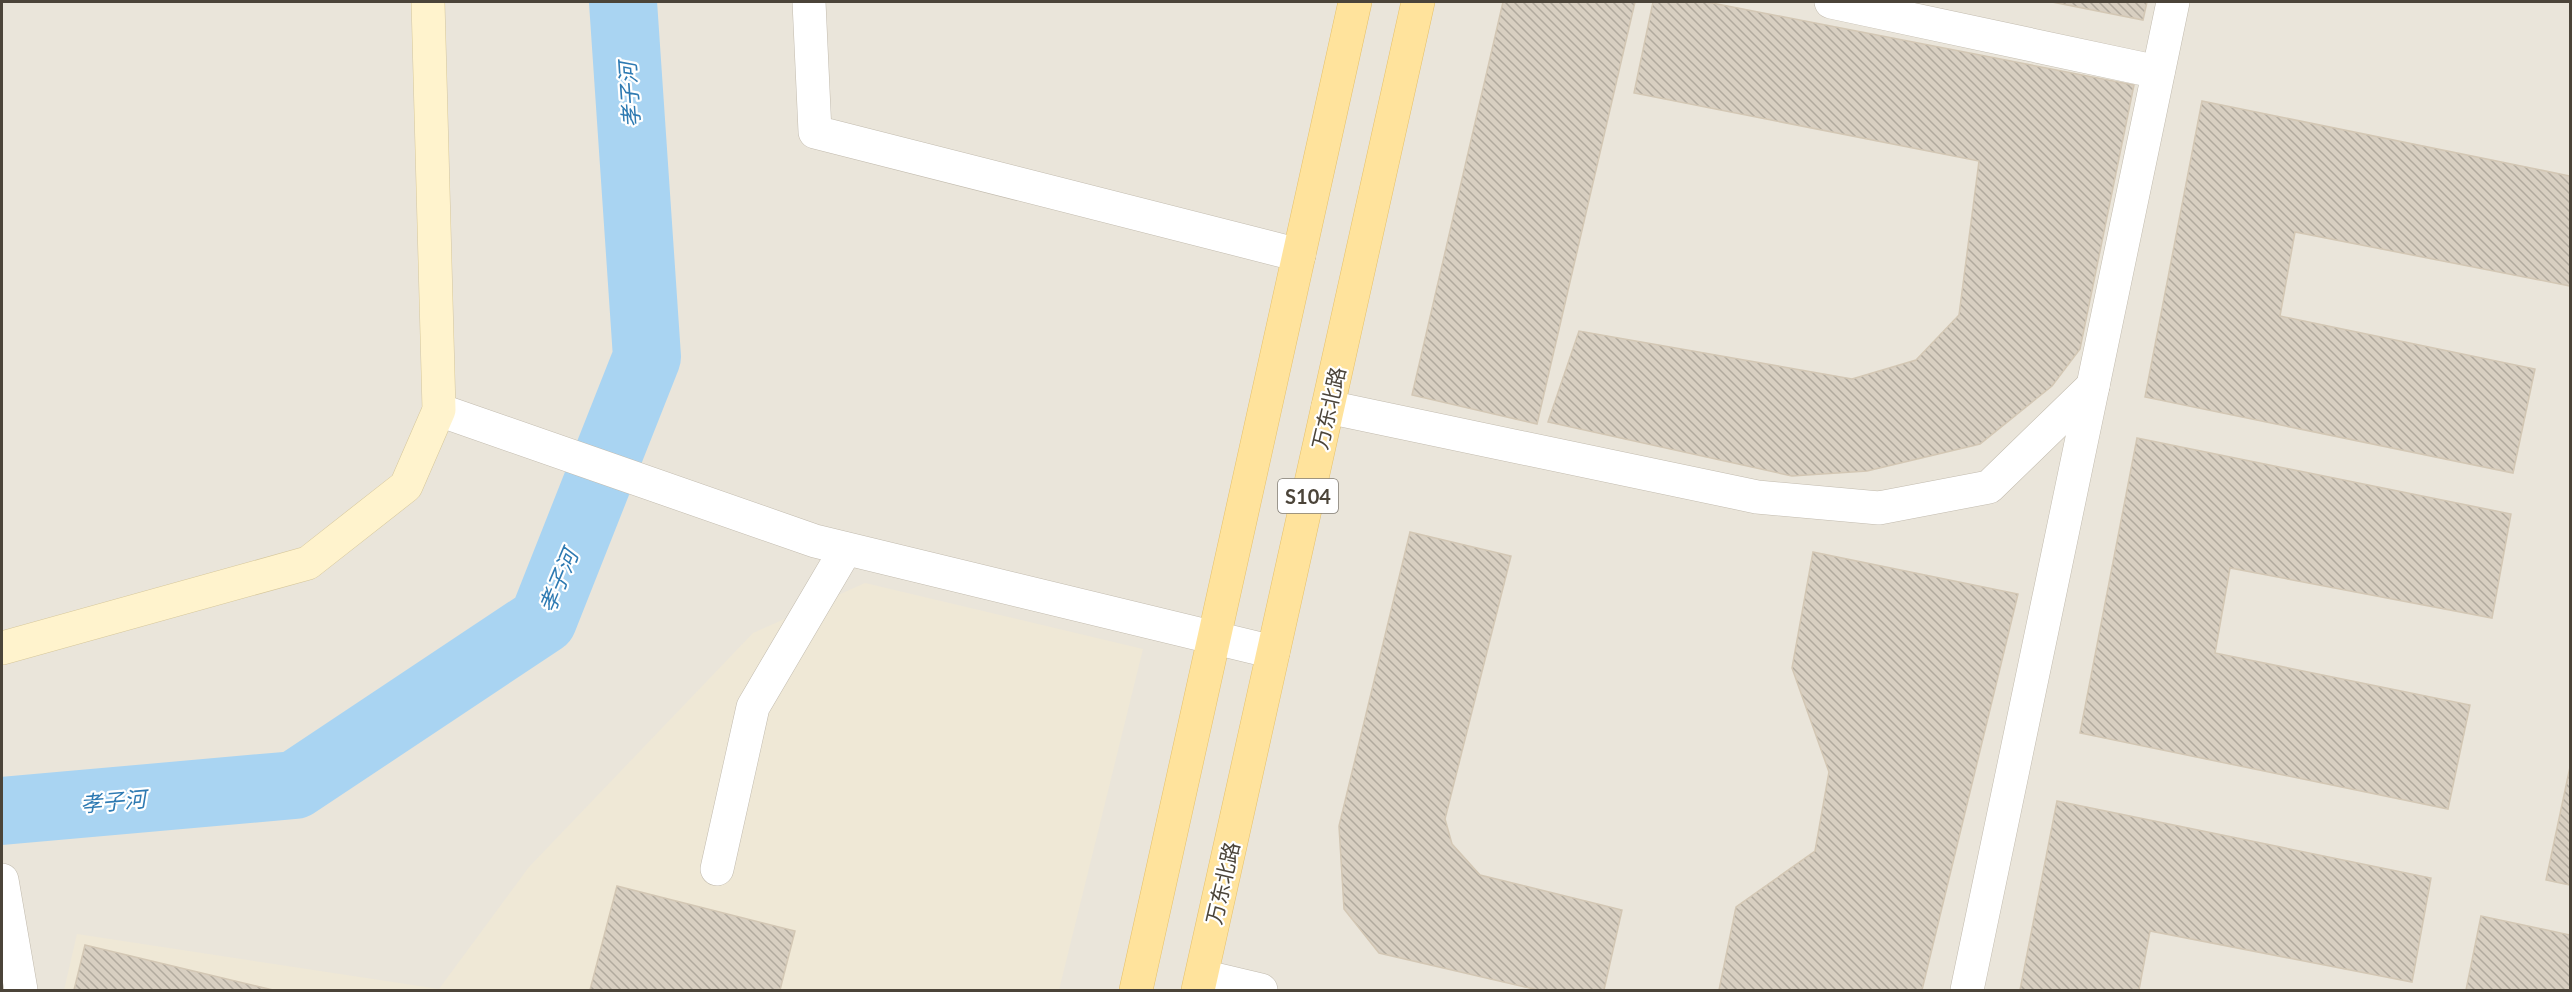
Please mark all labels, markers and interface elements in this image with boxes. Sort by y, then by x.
water label: 孝子河 [613,57,645,129]
street label: 万东北路 [1306,364,1350,452]
road number: S104 [1278,479,1338,513]
water label: 孝子河 [533,542,585,617]
water label: 孝子河 [79,784,151,817]
street label: 万东北路 [1200,839,1244,927]

